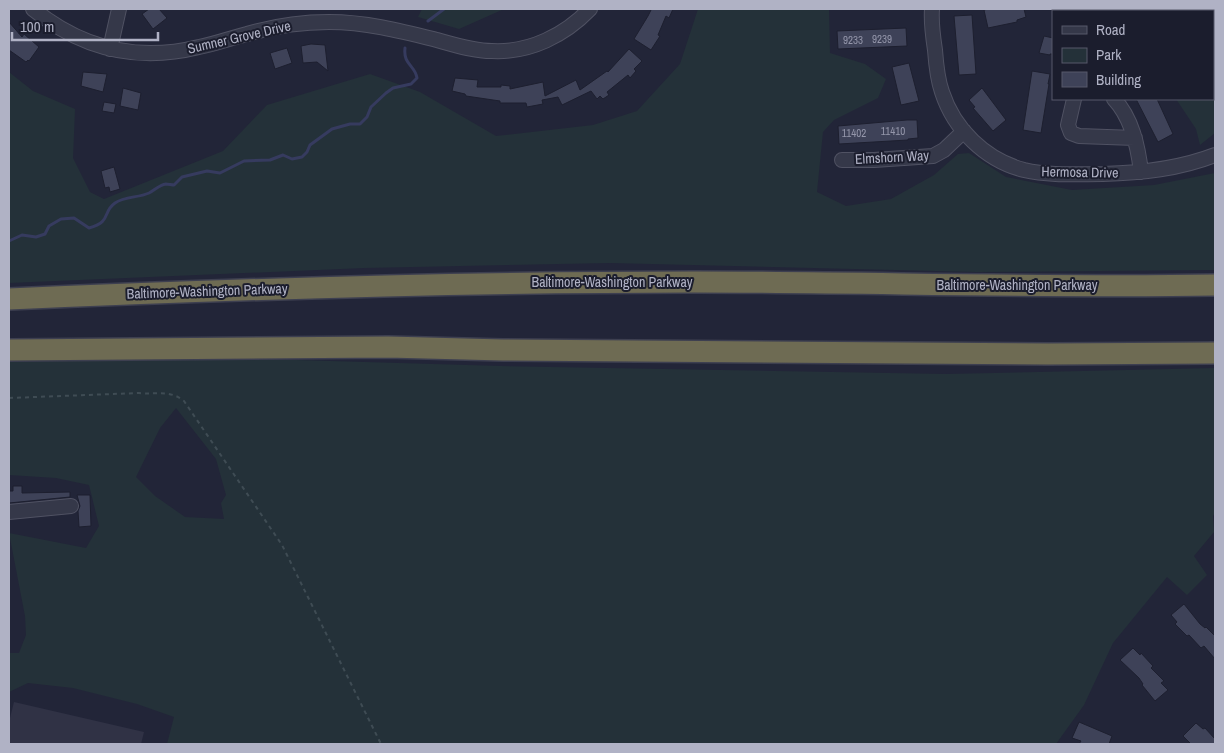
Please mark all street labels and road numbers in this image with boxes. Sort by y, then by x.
street label: Sumner Grove Drive [186,16,292,58]
street label: Elmshorn Way [854,146,930,168]
street label: Hermosa Drive [1041,162,1119,182]
street label: Baltimore-Washington Parkway [532,273,693,291]
street label: Baltimore-Washington Parkway [937,276,1098,294]
street label: Baltimore-Washington Parkway [126,279,288,303]

